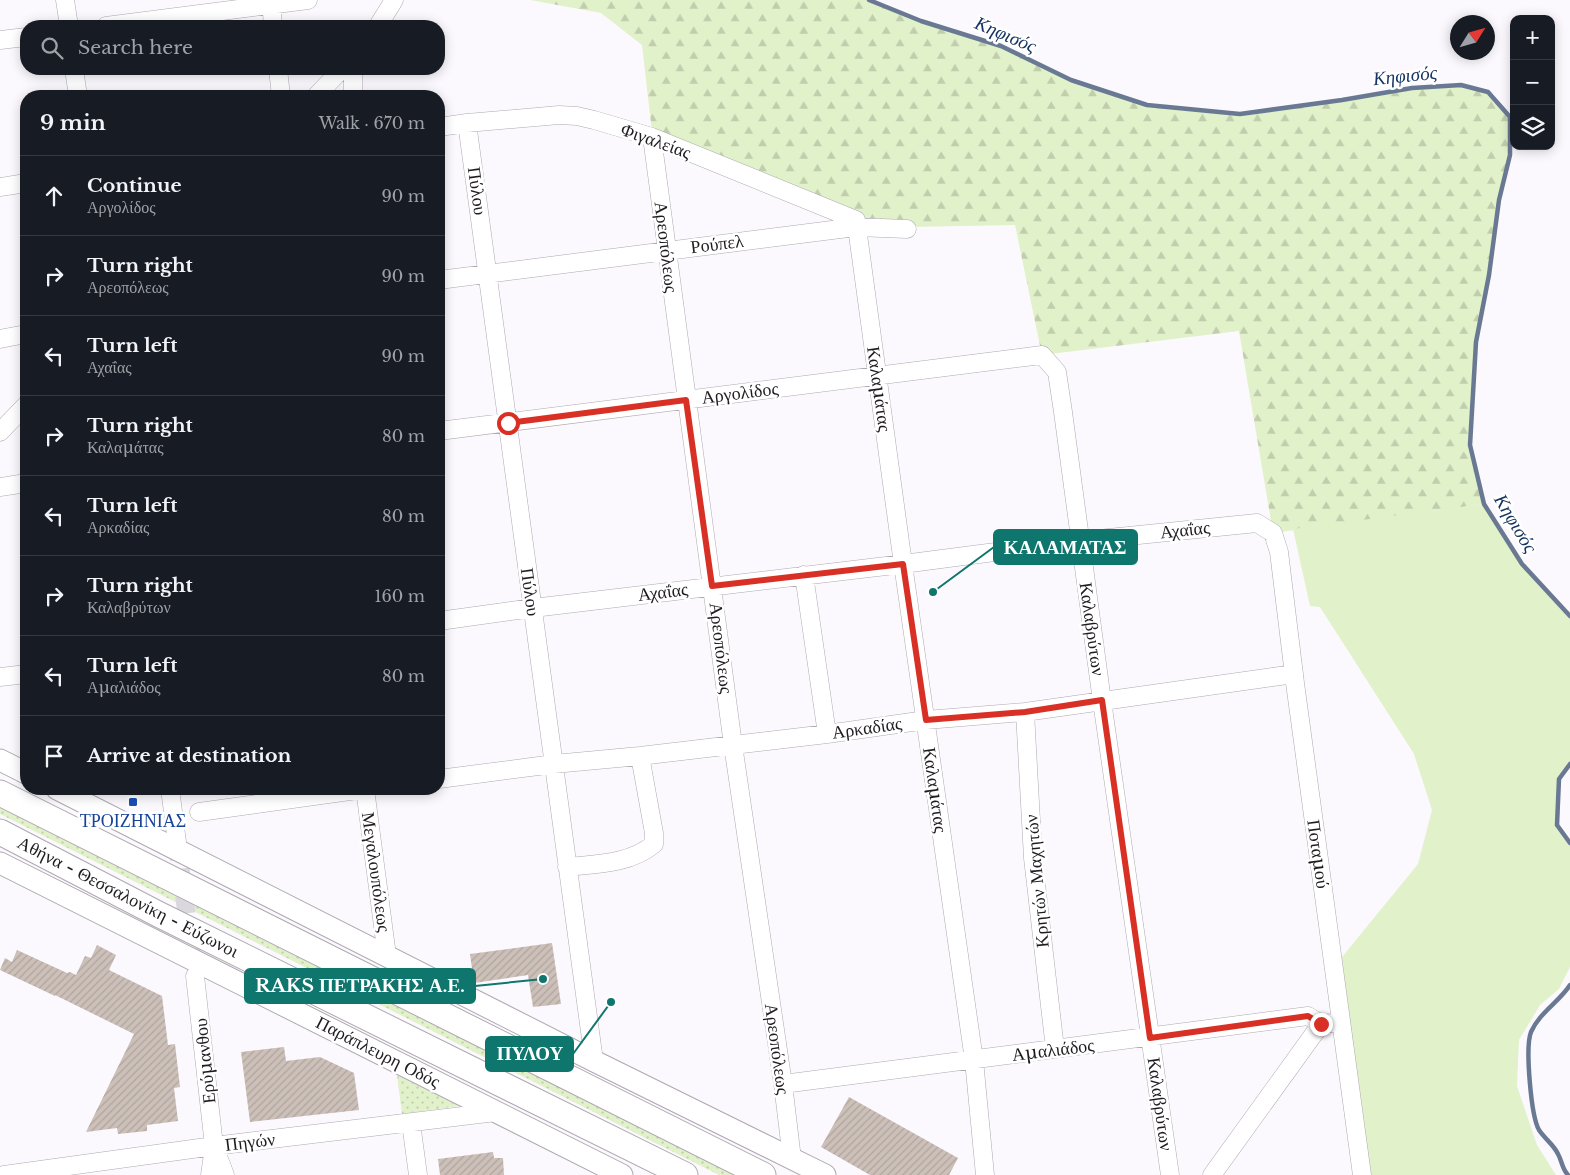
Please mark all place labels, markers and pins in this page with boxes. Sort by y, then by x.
callout: ΚΑΛΑΜΑΤΑΣ [994,530,1137,564]
marker: ΤΡΟΙΖΗΝΙΑΣ [127,796,139,808]
place label: ΤΡΟΙΖΗΝΙΑΣ [80,810,186,832]
callout: RAKS ΠΕΤΡΑΚΗΣ Α.Ε. [245,969,475,1003]
callout: ΠΥΛΟΥ [486,1037,573,1071]

